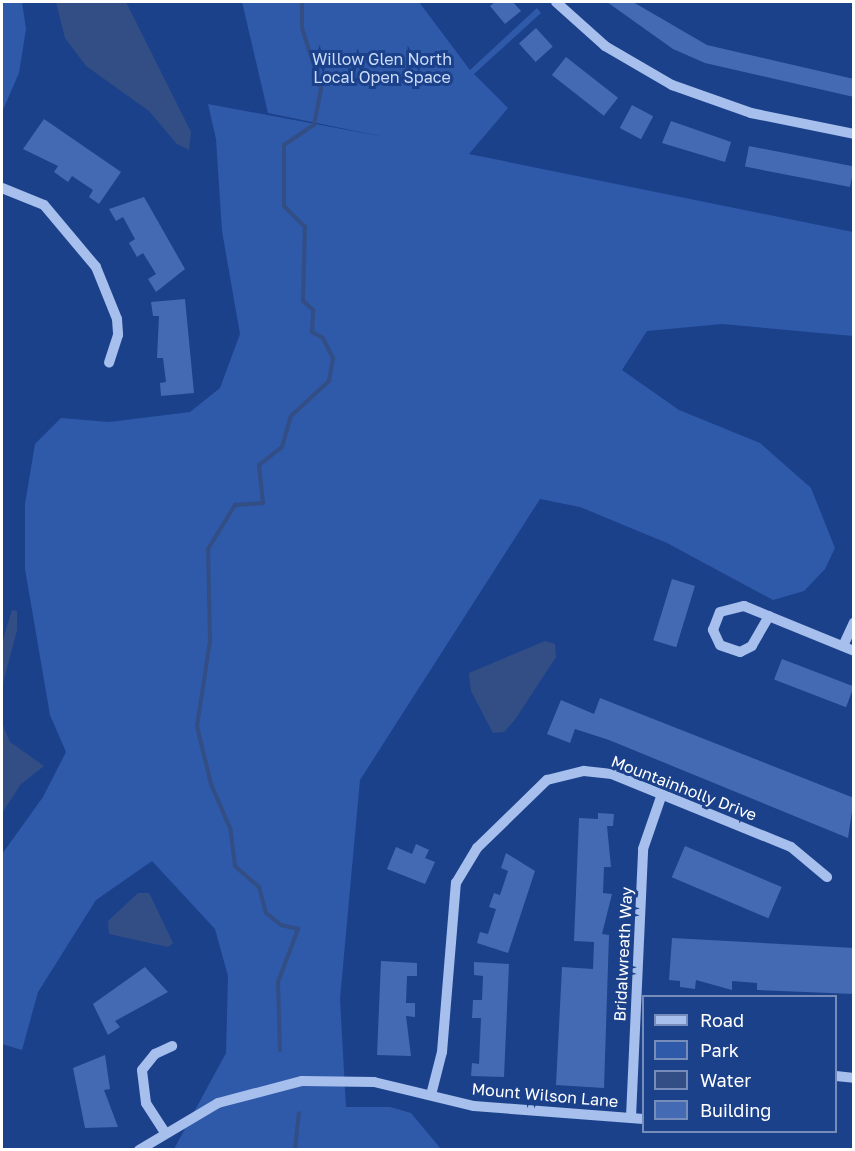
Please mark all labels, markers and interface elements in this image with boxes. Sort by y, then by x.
park label: Willow Glen North Local Open Space [312,49,452,87]
street label: Mountainholly Drive [609,751,759,825]
street label: Bridalwreath Way [610,886,636,1022]
legend [642,995,837,1133]
text: Road [700,1009,744,1031]
text: Park [700,1039,739,1061]
text: Water [700,1069,751,1091]
street label: Mount Wilson Lane [471,1079,619,1111]
text: Building [700,1099,771,1121]

